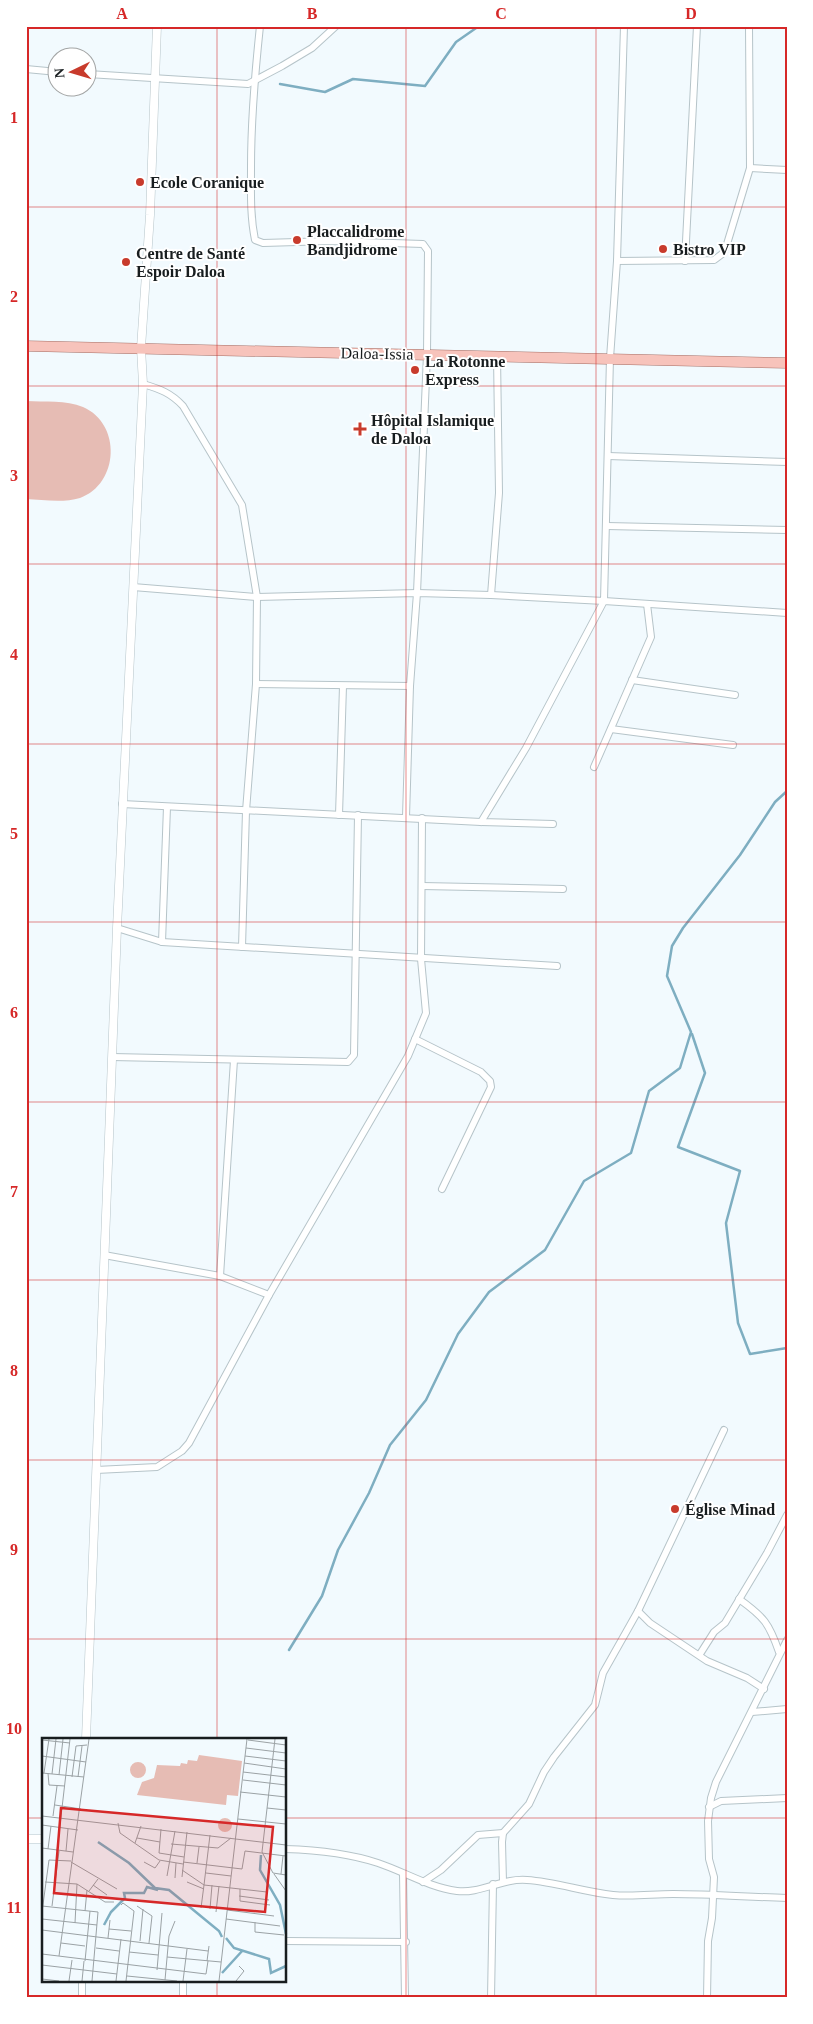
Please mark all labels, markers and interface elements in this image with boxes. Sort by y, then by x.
text: A [116,5,128,22]
text: B [307,5,318,22]
text: C [495,5,507,22]
text: D [685,5,697,22]
north arrow [48,48,98,98]
text: N [52,67,67,79]
text: 1 [10,109,18,126]
place label: Ecole Coranique [150,174,264,192]
marker: Ecole Coranique [134,176,146,188]
place label: Placcalidrome Bandjidrome [307,223,404,259]
marker: Placcalidrome Bandjidrome [291,234,303,246]
place label: Bistro VIP [673,241,746,258]
marker: Bistro VIP [657,243,669,255]
place label: Centre de Santé Espoir Daloa [136,245,245,281]
marker: Centre de Santé Espoir Daloa [120,256,132,268]
text: 2 [10,288,18,305]
street label: Daloa-Issia [340,344,414,363]
place label: La Rotonne Express [425,353,505,389]
marker: La Rotonne Express [409,364,421,376]
place label: Hôpital Islamique de Daloa [371,412,494,447]
marker: Hôpital Islamique de Daloa [353,422,367,436]
text: 3 [10,467,18,484]
text: 4 [10,646,18,663]
text: 5 [10,825,18,842]
text: 6 [10,1004,18,1021]
text: 7 [10,1183,18,1200]
text: 8 [10,1362,18,1379]
place label: Église Minad [685,1500,775,1519]
marker: Église Minad [669,1503,681,1515]
text: 9 [10,1541,18,1558]
text: 10 [6,1720,22,1737]
inset map [42,1738,286,1982]
text: 11 [6,1899,22,1916]

